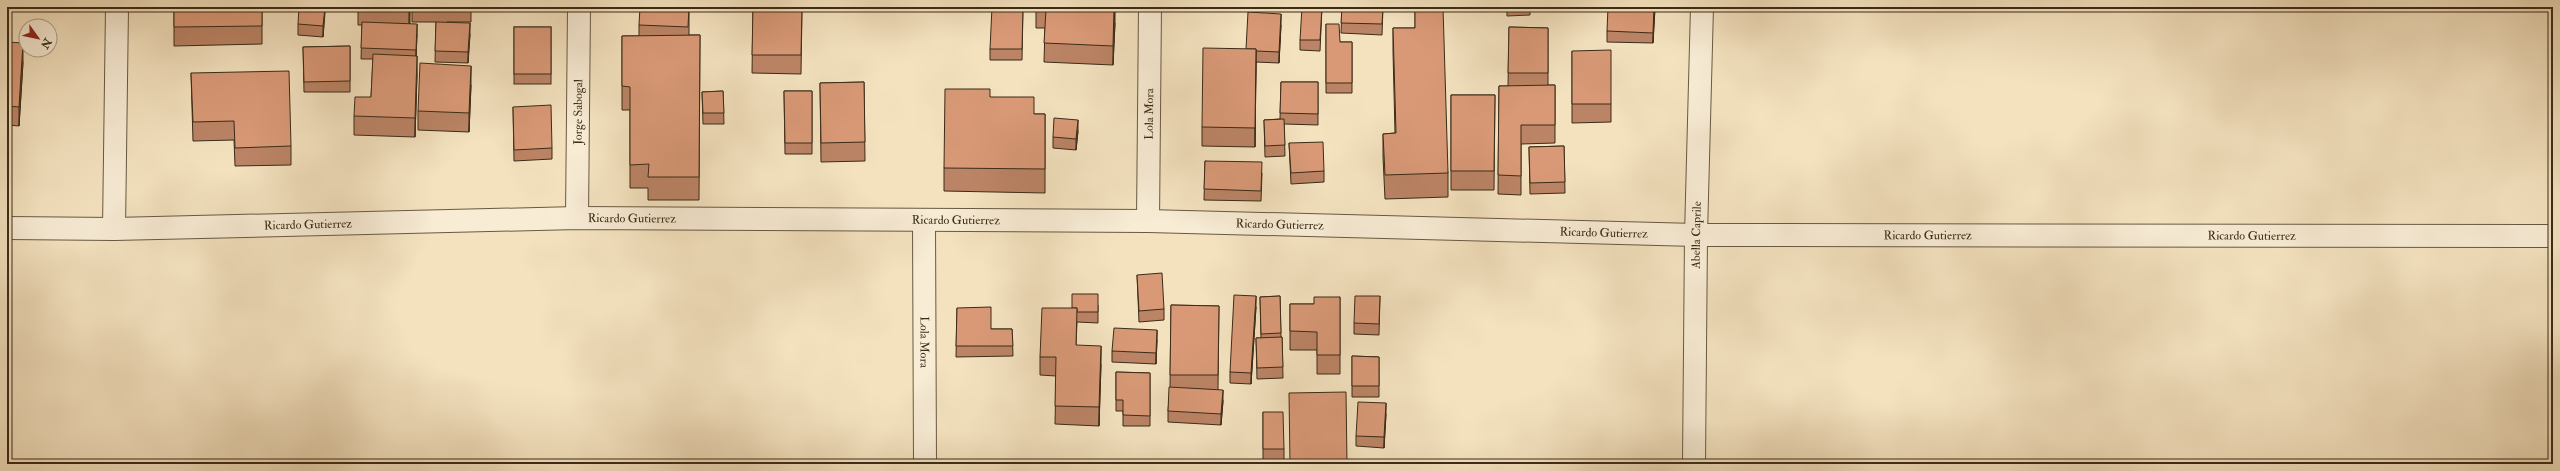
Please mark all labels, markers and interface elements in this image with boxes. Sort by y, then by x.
north arrow [18,18,58,58]
text: N [37,35,55,52]
street label: Jorge Sabogal [571,79,586,146]
street label: Lola Mora [1142,87,1157,140]
street label: Abella Caprile [1689,201,1705,270]
street label: Ricardo Gutierrez [588,211,676,227]
street label: Ricardo Gutierrez [912,213,1000,228]
street label: Ricardo Gutierrez [264,216,352,233]
street label: Ricardo Gutierrez [1236,216,1324,233]
street label: Ricardo Gutierrez [1559,225,1648,242]
street label: Ricardo Gutierrez [1884,228,1972,243]
street label: Ricardo Gutierrez [2208,229,2296,244]
street label: Lola Mora [916,316,932,369]

